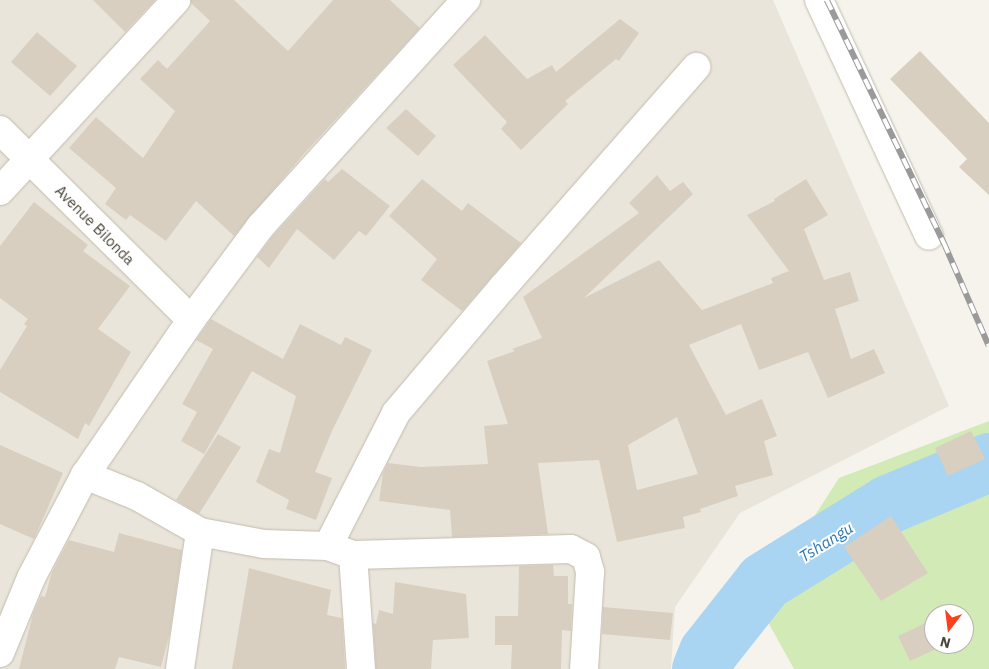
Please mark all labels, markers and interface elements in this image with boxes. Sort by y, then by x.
street label: Avenue Bilonda [52,182,138,268]
water label: Tshangu [796,518,856,566]
north arrow [924,604,974,654]
text: N [938,633,953,653]

